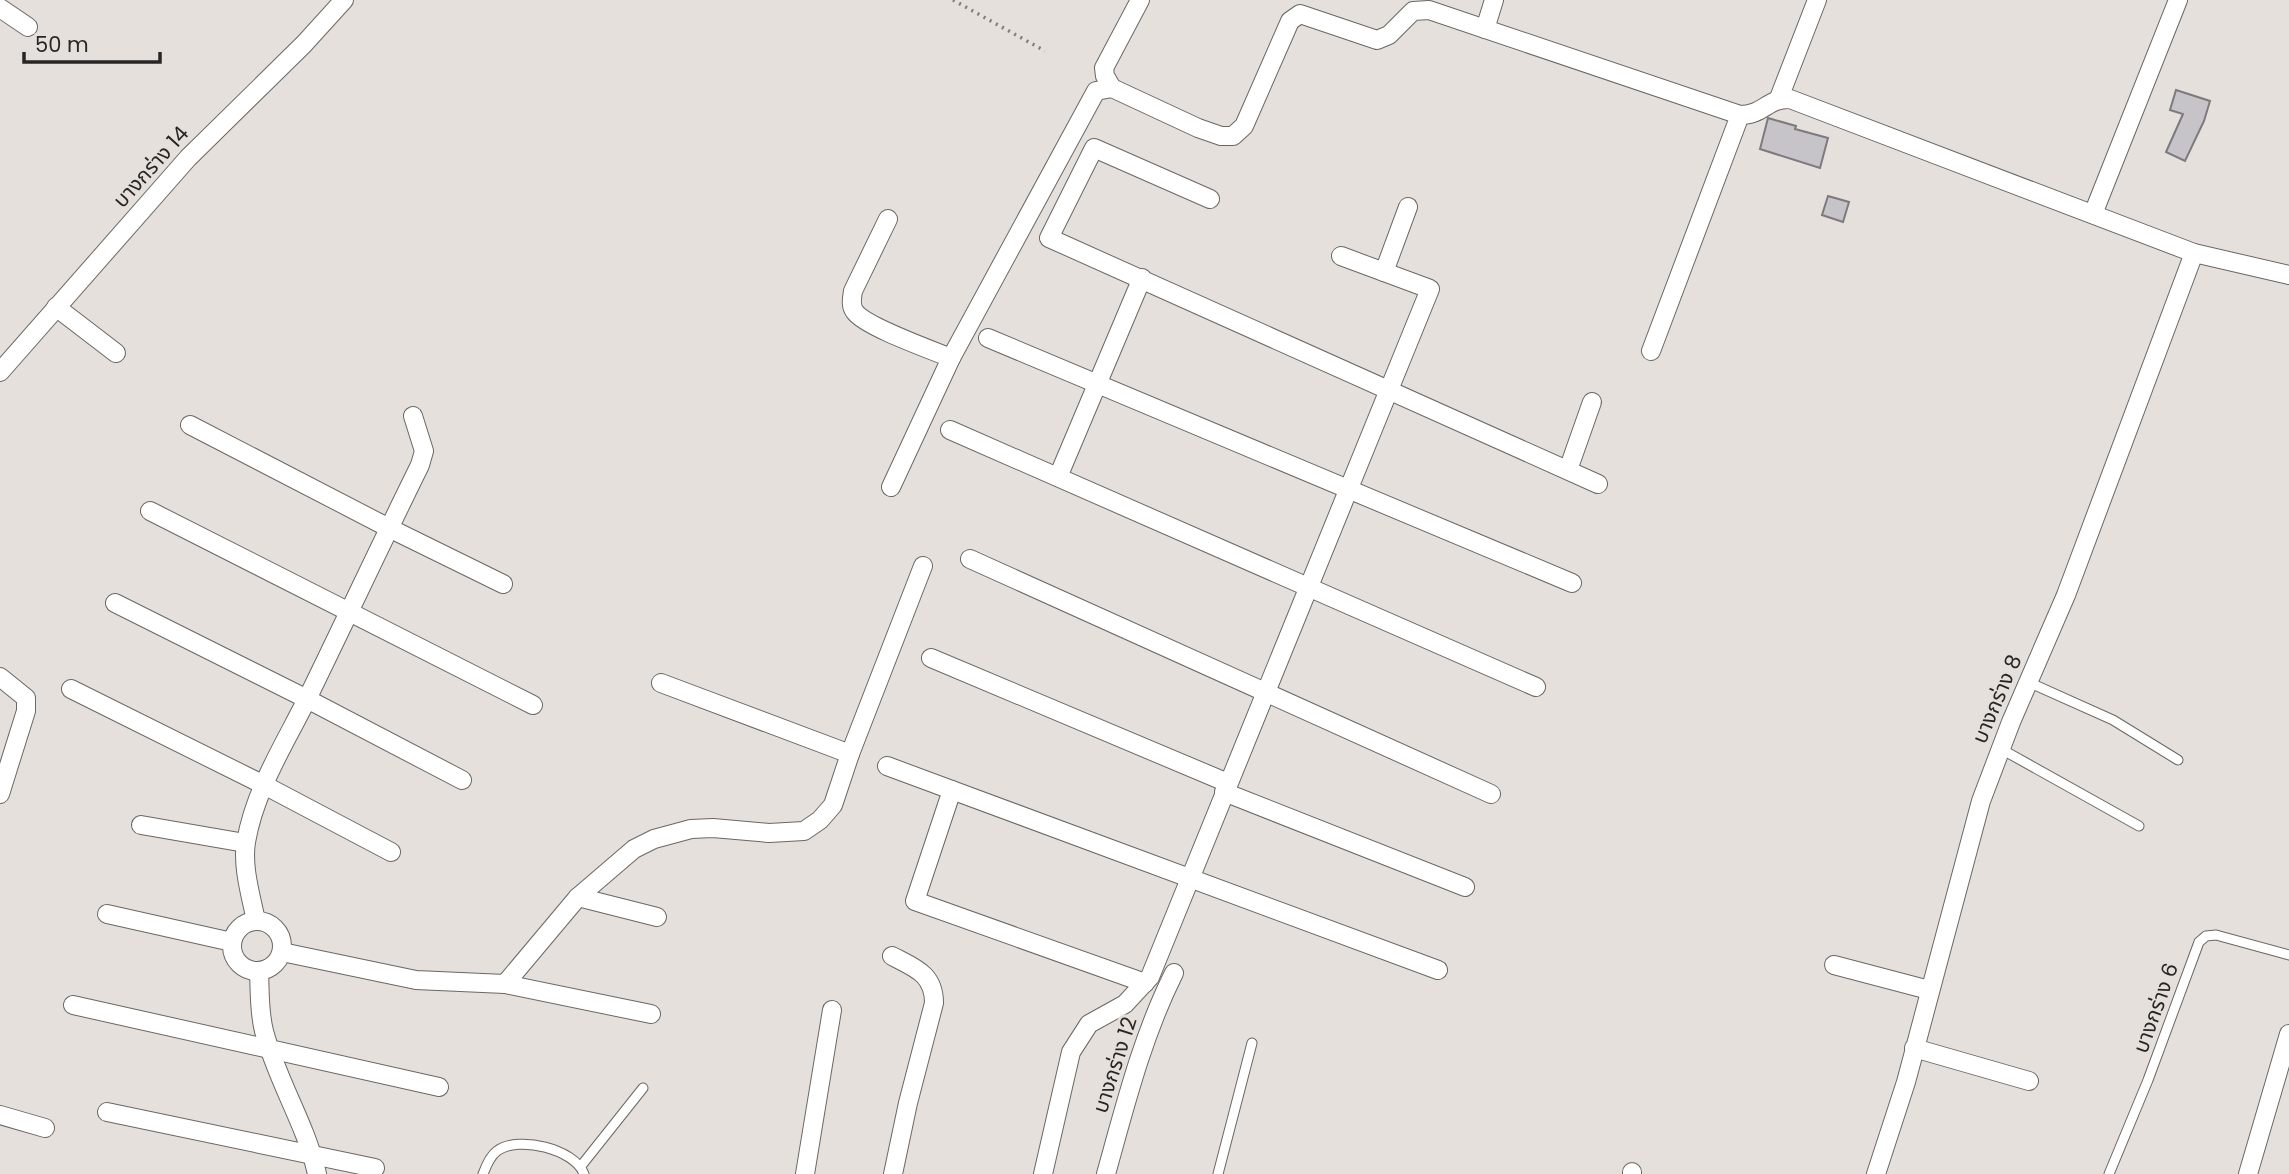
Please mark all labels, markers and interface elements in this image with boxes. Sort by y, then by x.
scale bar [24,21,161,65]
text: 50 m [35,30,89,59]
street label: บางกร่าง 14 [106,120,195,214]
street label: บางกร่าง 8 [1965,650,2028,748]
street label: บางกร่าง 6 [2126,959,2185,1057]
street label: บางกร่าง 12 [1085,1013,1144,1117]

